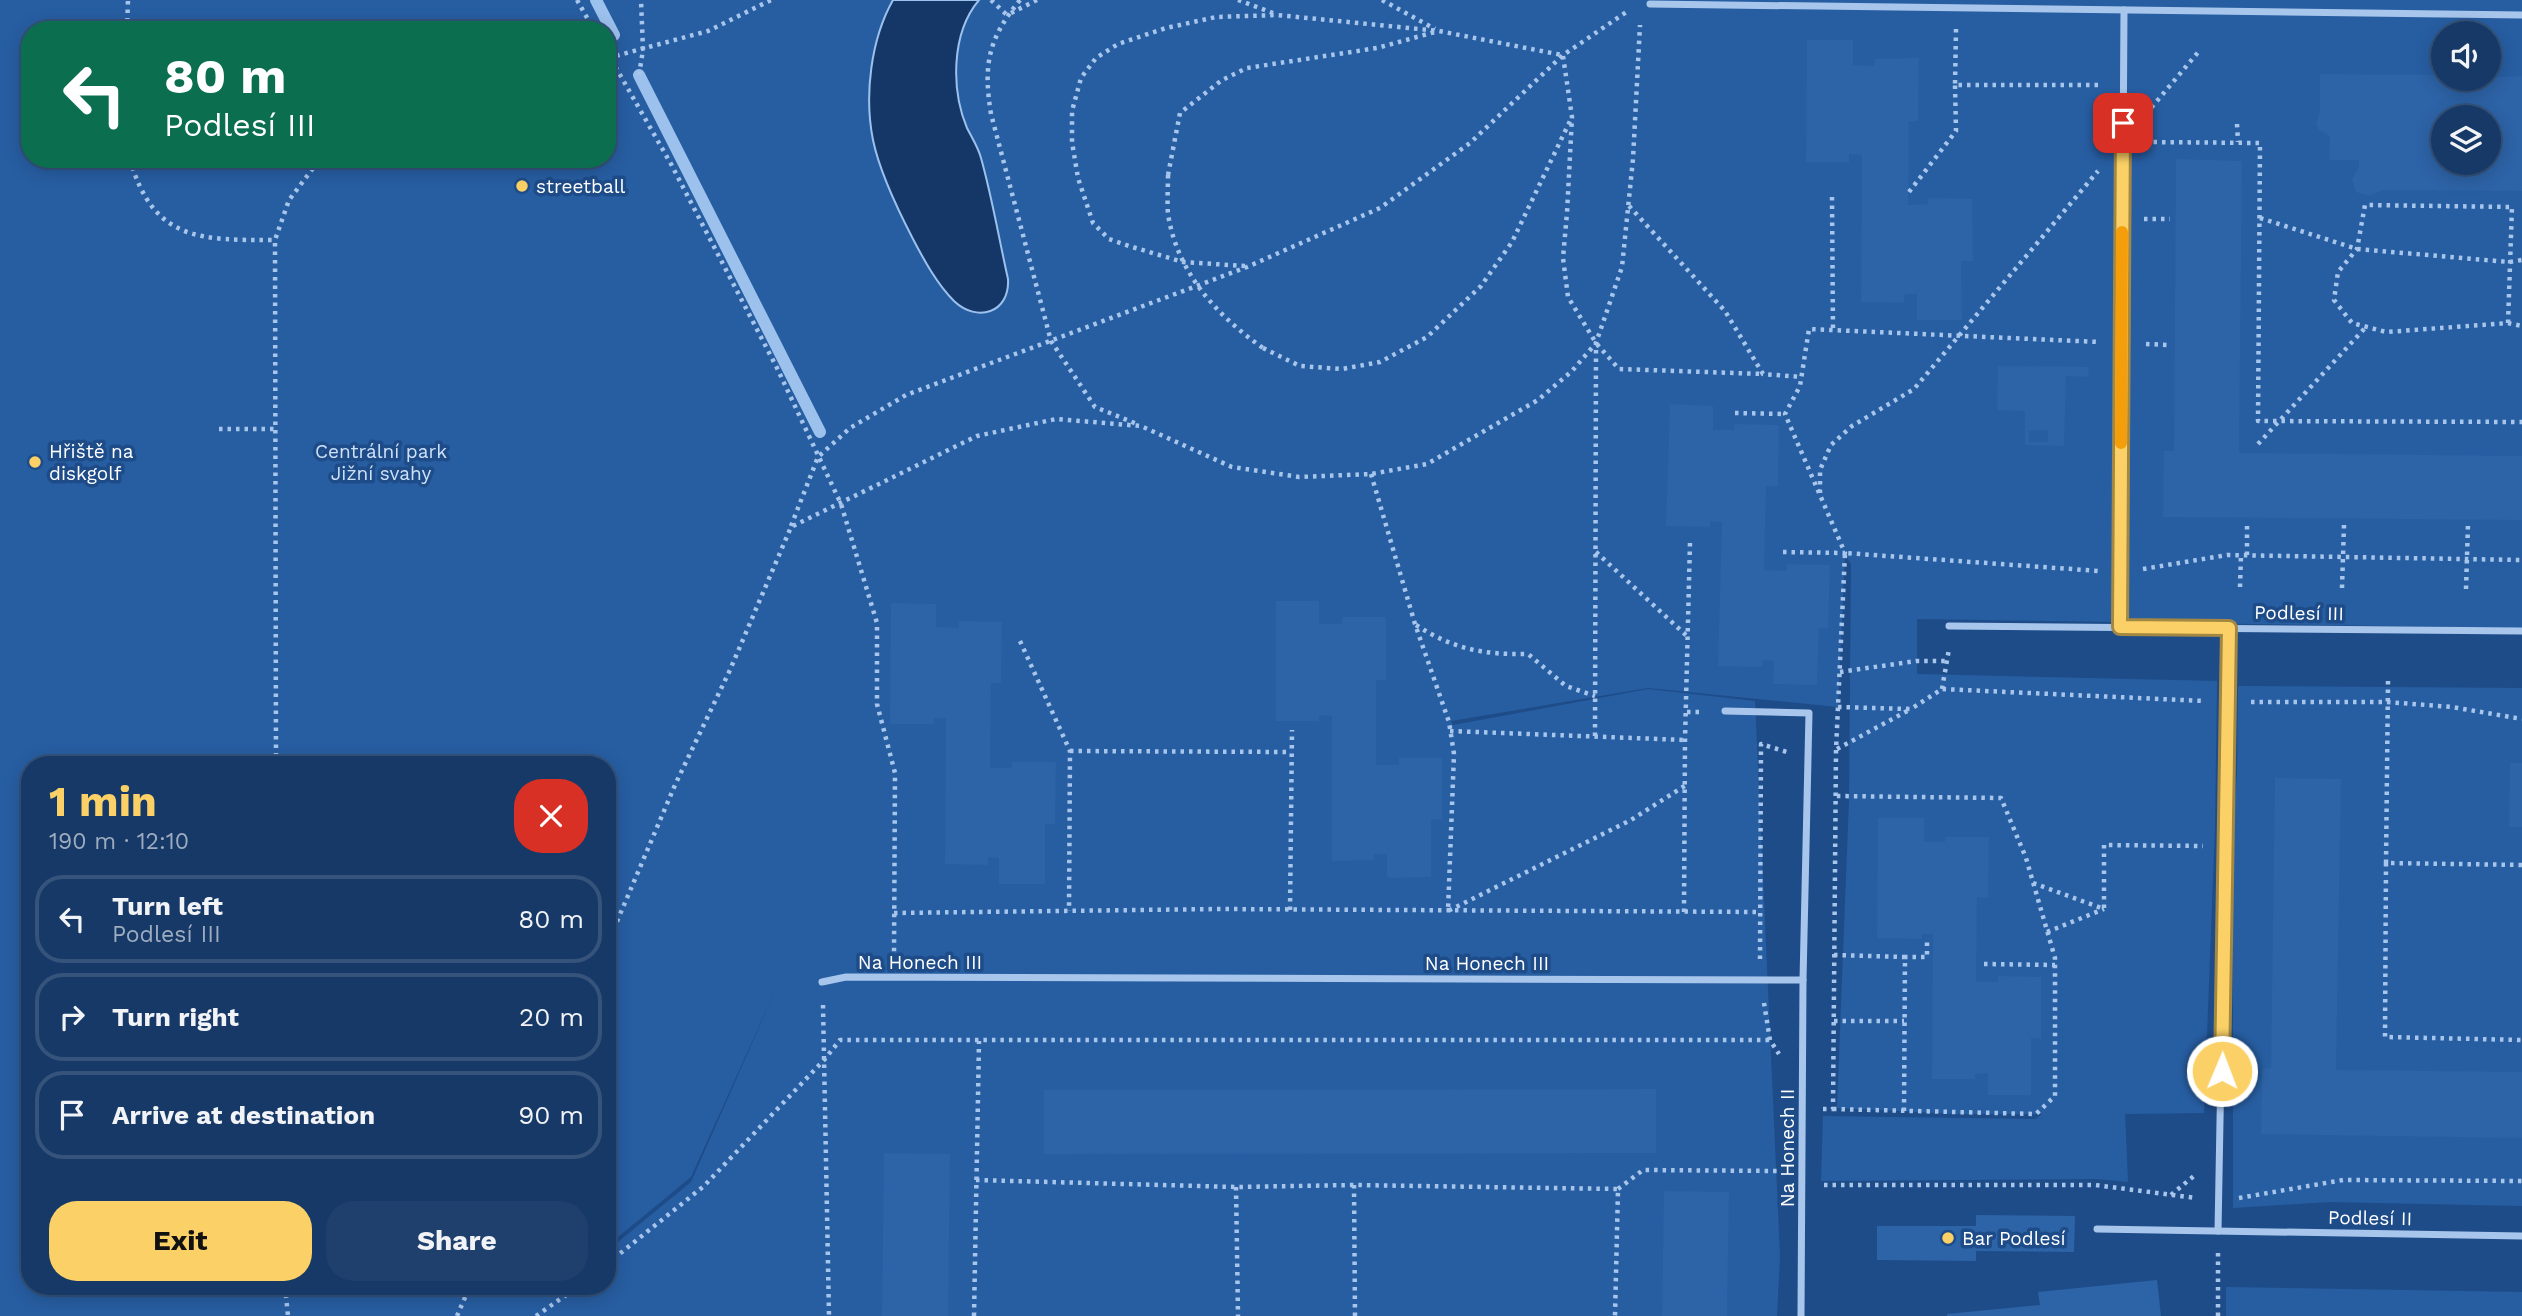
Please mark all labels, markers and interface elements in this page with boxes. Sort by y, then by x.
map controls [2431,21,2501,175]
button: sound [2431,21,2501,91]
text: 80 m [164,47,286,105]
icon: left [49,49,140,140]
pin [2093,93,2153,153]
icon: arrive [2104,104,2142,142]
button: layers [2431,105,2501,175]
text: Podlesí III [164,106,315,144]
place label: streetball [536,175,626,198]
marker: streetball [514,178,530,194]
place label: Hřiště na diskgolf [49,440,134,485]
park label: Centrální park Jižní svahy [315,440,447,485]
marker: Hřiště na diskgolf [27,454,43,470]
street label: Podlesí III [2254,601,2344,625]
text: 1 min [49,777,157,826]
button: close [514,779,588,853]
text: 190 m · 12:10 [49,828,189,855]
text: Turn left [112,891,223,921]
icon: left [53,900,91,938]
text: 80 m [518,904,584,934]
text: Podlesí III [112,921,221,948]
street label: Na Honech III [858,951,982,974]
street label: Na Honech III [1425,952,1549,975]
icon: right [53,998,91,1036]
text: Turn right [112,1002,239,1032]
text: 20 m [519,1002,584,1032]
position arrow [2185,1034,2259,1108]
street label: Na Honech II [1776,1089,1799,1207]
icon: arrive [53,1096,91,1134]
text: Arrive at destination [112,1100,375,1130]
text: 90 m [518,1100,584,1130]
button: Exit [49,1201,312,1281]
button: Share [326,1201,588,1281]
street label: Podlesí II [2328,1206,2412,1230]
place label: Bar Podlesí [1962,1227,2066,1250]
marker: Bar Podlesí [1940,1230,1956,1246]

